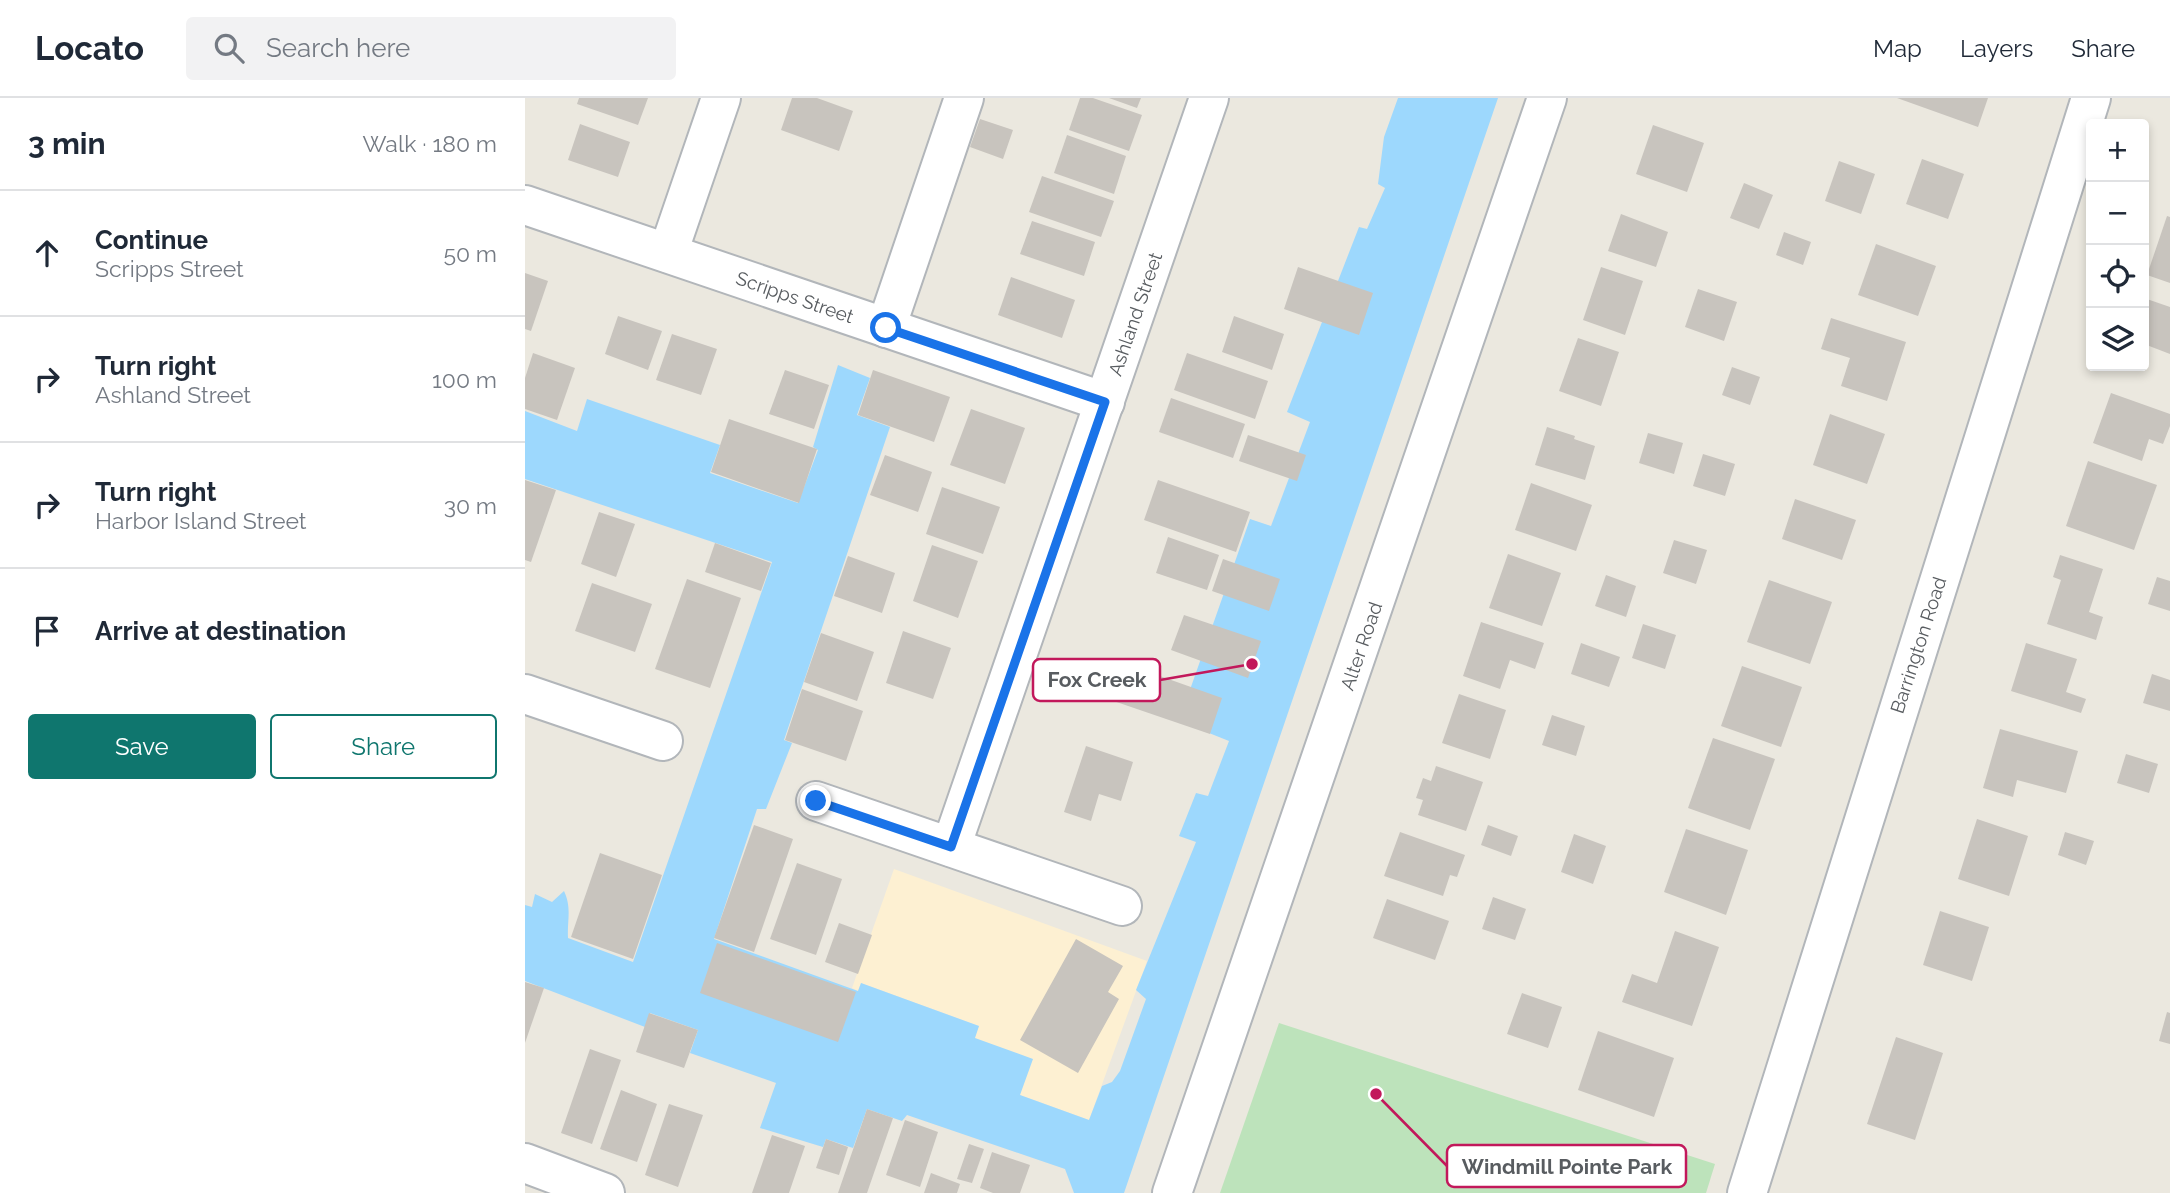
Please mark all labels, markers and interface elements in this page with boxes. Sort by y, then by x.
search box [186,17,676,80]
text: Locato [35,29,144,68]
icon: search [210,29,248,67]
text: Search here [266,33,410,63]
text: Map [1873,34,1922,63]
text: Layers [1960,34,2033,63]
text: Share [2071,34,2135,63]
map controls [2086,119,2149,371]
button: + [2086,119,2149,182]
text: 3 min [28,126,106,161]
text: Walk · 180 m [363,130,497,157]
button: − [2086,182,2149,245]
text: Continue [95,225,208,255]
icon: ahead [28,234,66,272]
text: 50 m [443,240,497,267]
button: locate [2086,245,2149,308]
street label: Ashland Street [1104,249,1167,379]
text: Scripps Street [95,255,244,282]
street label: Scripps Street [733,267,857,328]
button: layers [2086,308,2149,371]
route start [870,312,901,343]
text: Turn right [95,351,216,381]
icon: right [28,360,66,398]
text: 100 m [432,366,497,393]
text: Ashland Street [95,381,251,408]
text: Turn right [95,477,216,507]
icon: right [28,486,66,524]
text: 30 m [444,492,497,519]
text: Harbor Island Street [95,507,307,534]
street label: Barrington Road [1886,574,1950,716]
street label: Alter Road [1336,599,1386,693]
icon: arrive [28,612,66,650]
text: Arrive at destination [95,616,346,646]
callout: Fox Creek [1033,659,1160,701]
text: Fox Creek [1047,667,1147,692]
button: Save [28,714,256,779]
button: Share [270,714,497,779]
route end [800,785,831,816]
callout: Windmill Pointe Park [1447,1145,1686,1187]
text: Windmill Pointe Park [1462,1154,1672,1179]

